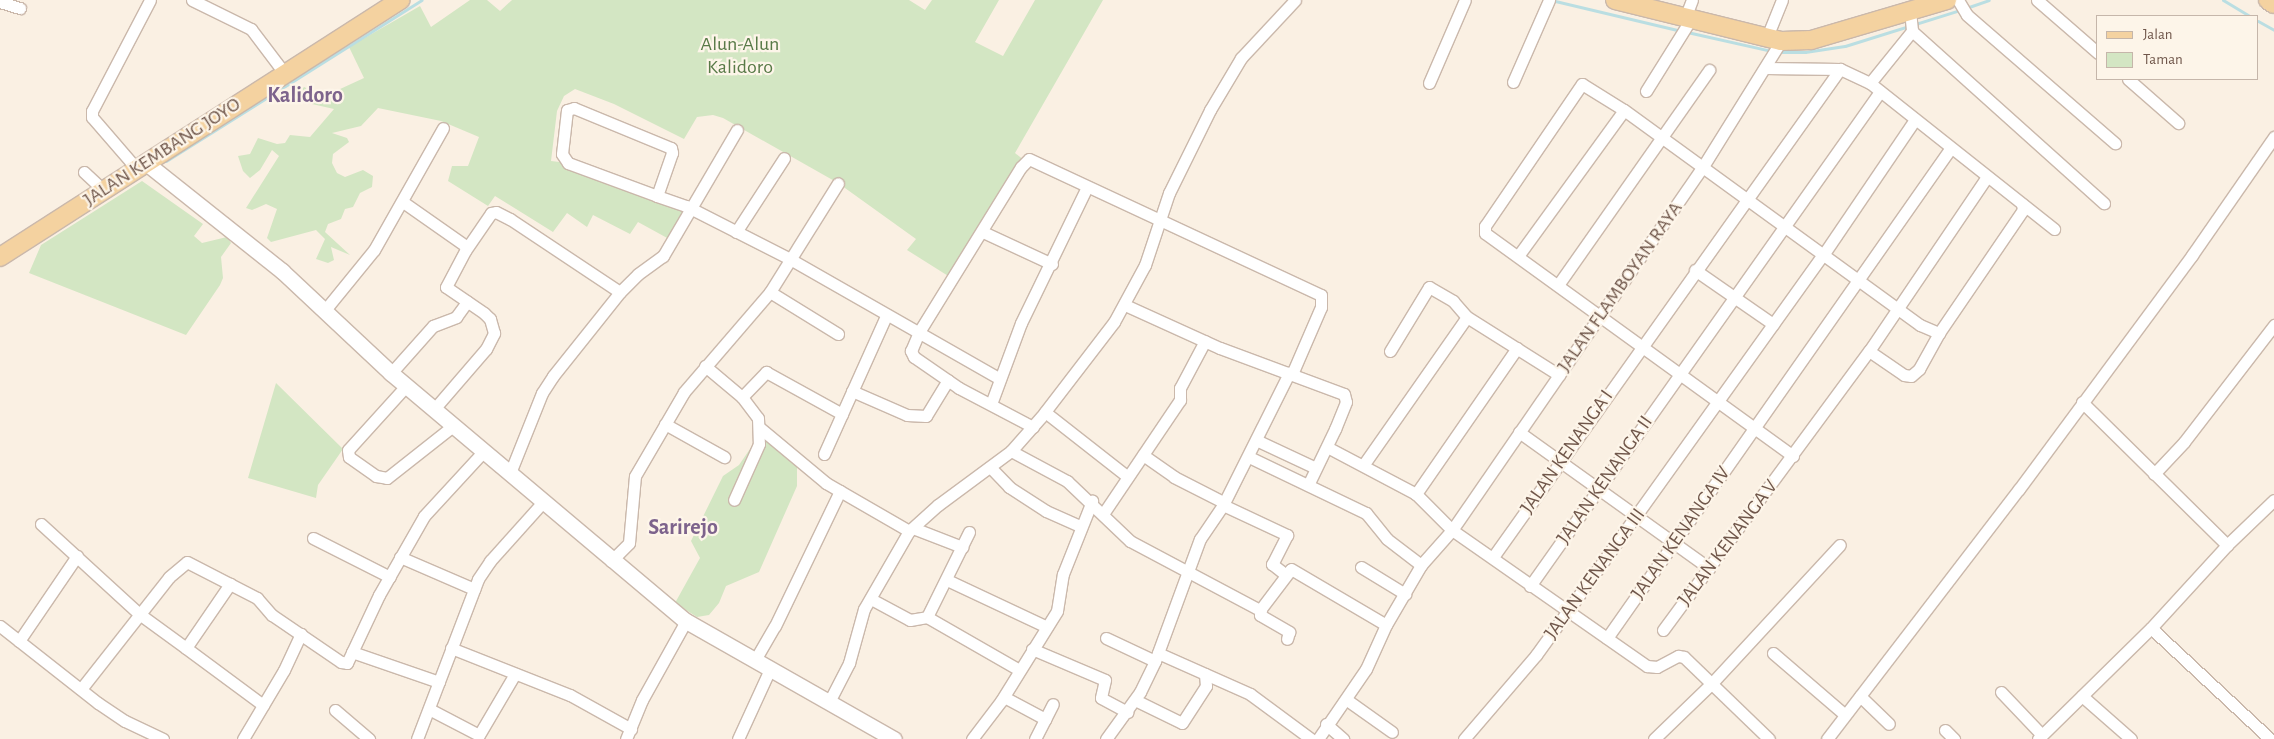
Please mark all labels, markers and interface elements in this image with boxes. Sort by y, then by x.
legend [2096,15,2259,80]
text: Jalan [2143,27,2173,42]
park label: Alun-Alun Kalidoro [701,32,779,79]
text: Taman [2143,52,2183,67]
district label: Kalidoro [267,83,343,109]
street label: JALAN KEMBANG JOYO [79,92,245,212]
street label: JALAN FLAMBOYAN RAYA [1552,197,1688,377]
street label: JALAN KENANGA I [1515,385,1619,519]
street label: JALAN KENANGA II [1552,411,1658,549]
street label: JALAN KENANGA IV [1626,462,1736,604]
street label: JALAN KENANGA V [1673,475,1783,611]
street label: JALAN KENANGA III [1539,504,1651,644]
district label: Sarirejo [648,515,718,541]

